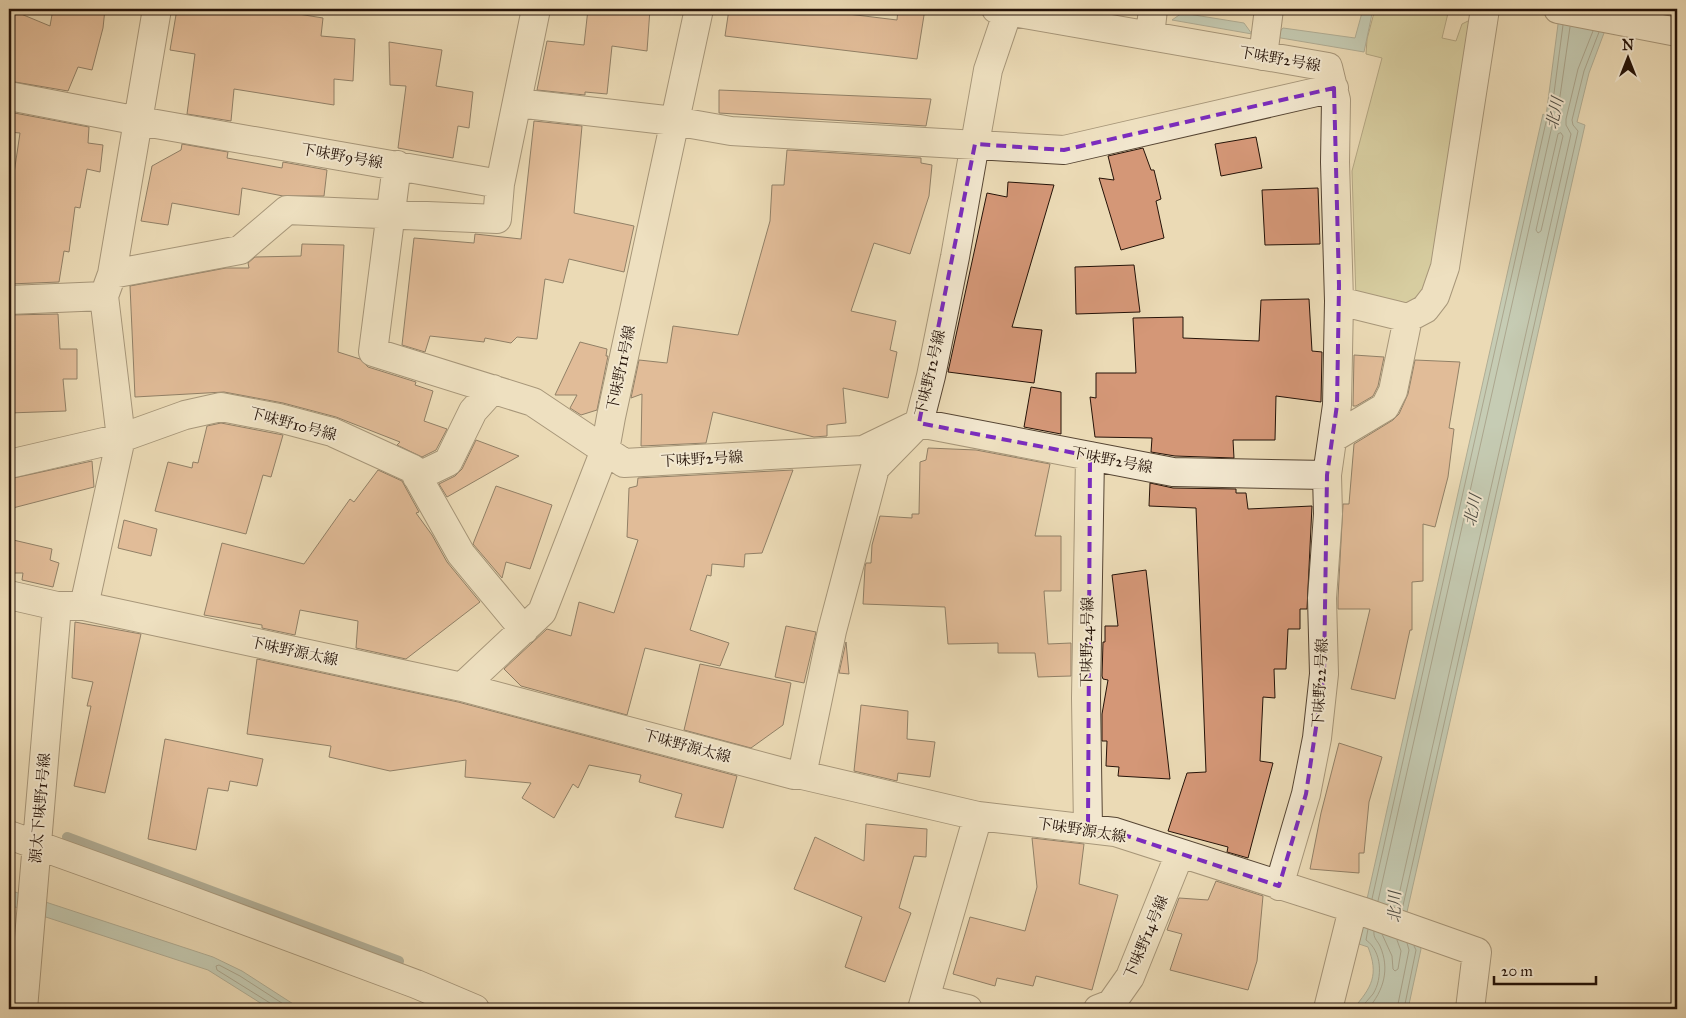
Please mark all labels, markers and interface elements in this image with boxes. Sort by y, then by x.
north arrow [1604,32,1654,82]
text: N [1622,37,1634,54]
street label: 下味野2号線 [1238,43,1322,75]
water label: 北川 [1542,94,1568,131]
street label: 下味野9号線 [300,140,384,172]
street label: 下味野11号線 [603,324,639,412]
street label: 下味野12号線 [911,328,949,418]
street label: 下味野10号線 [247,404,339,444]
street label: 下味野2号線 [1070,443,1154,477]
street label: 下味野2号線 [660,448,744,470]
water label: 北川 [1460,491,1486,528]
street label: 下味野24号線 [1077,596,1097,688]
street label: 下味野源太線 [248,633,340,669]
street label: 下味野22号線 [1309,638,1331,728]
street label: 下味野源太線 [641,726,733,766]
street label: 源太下味野1号線 [26,752,54,864]
street label: 下味野源太線 [1036,814,1128,846]
water label: 北川 [1385,889,1404,923]
street label: 下味野14号線 [1120,892,1172,982]
scale bar [1494,953,1596,985]
text: 20 m [1501,962,1533,980]

